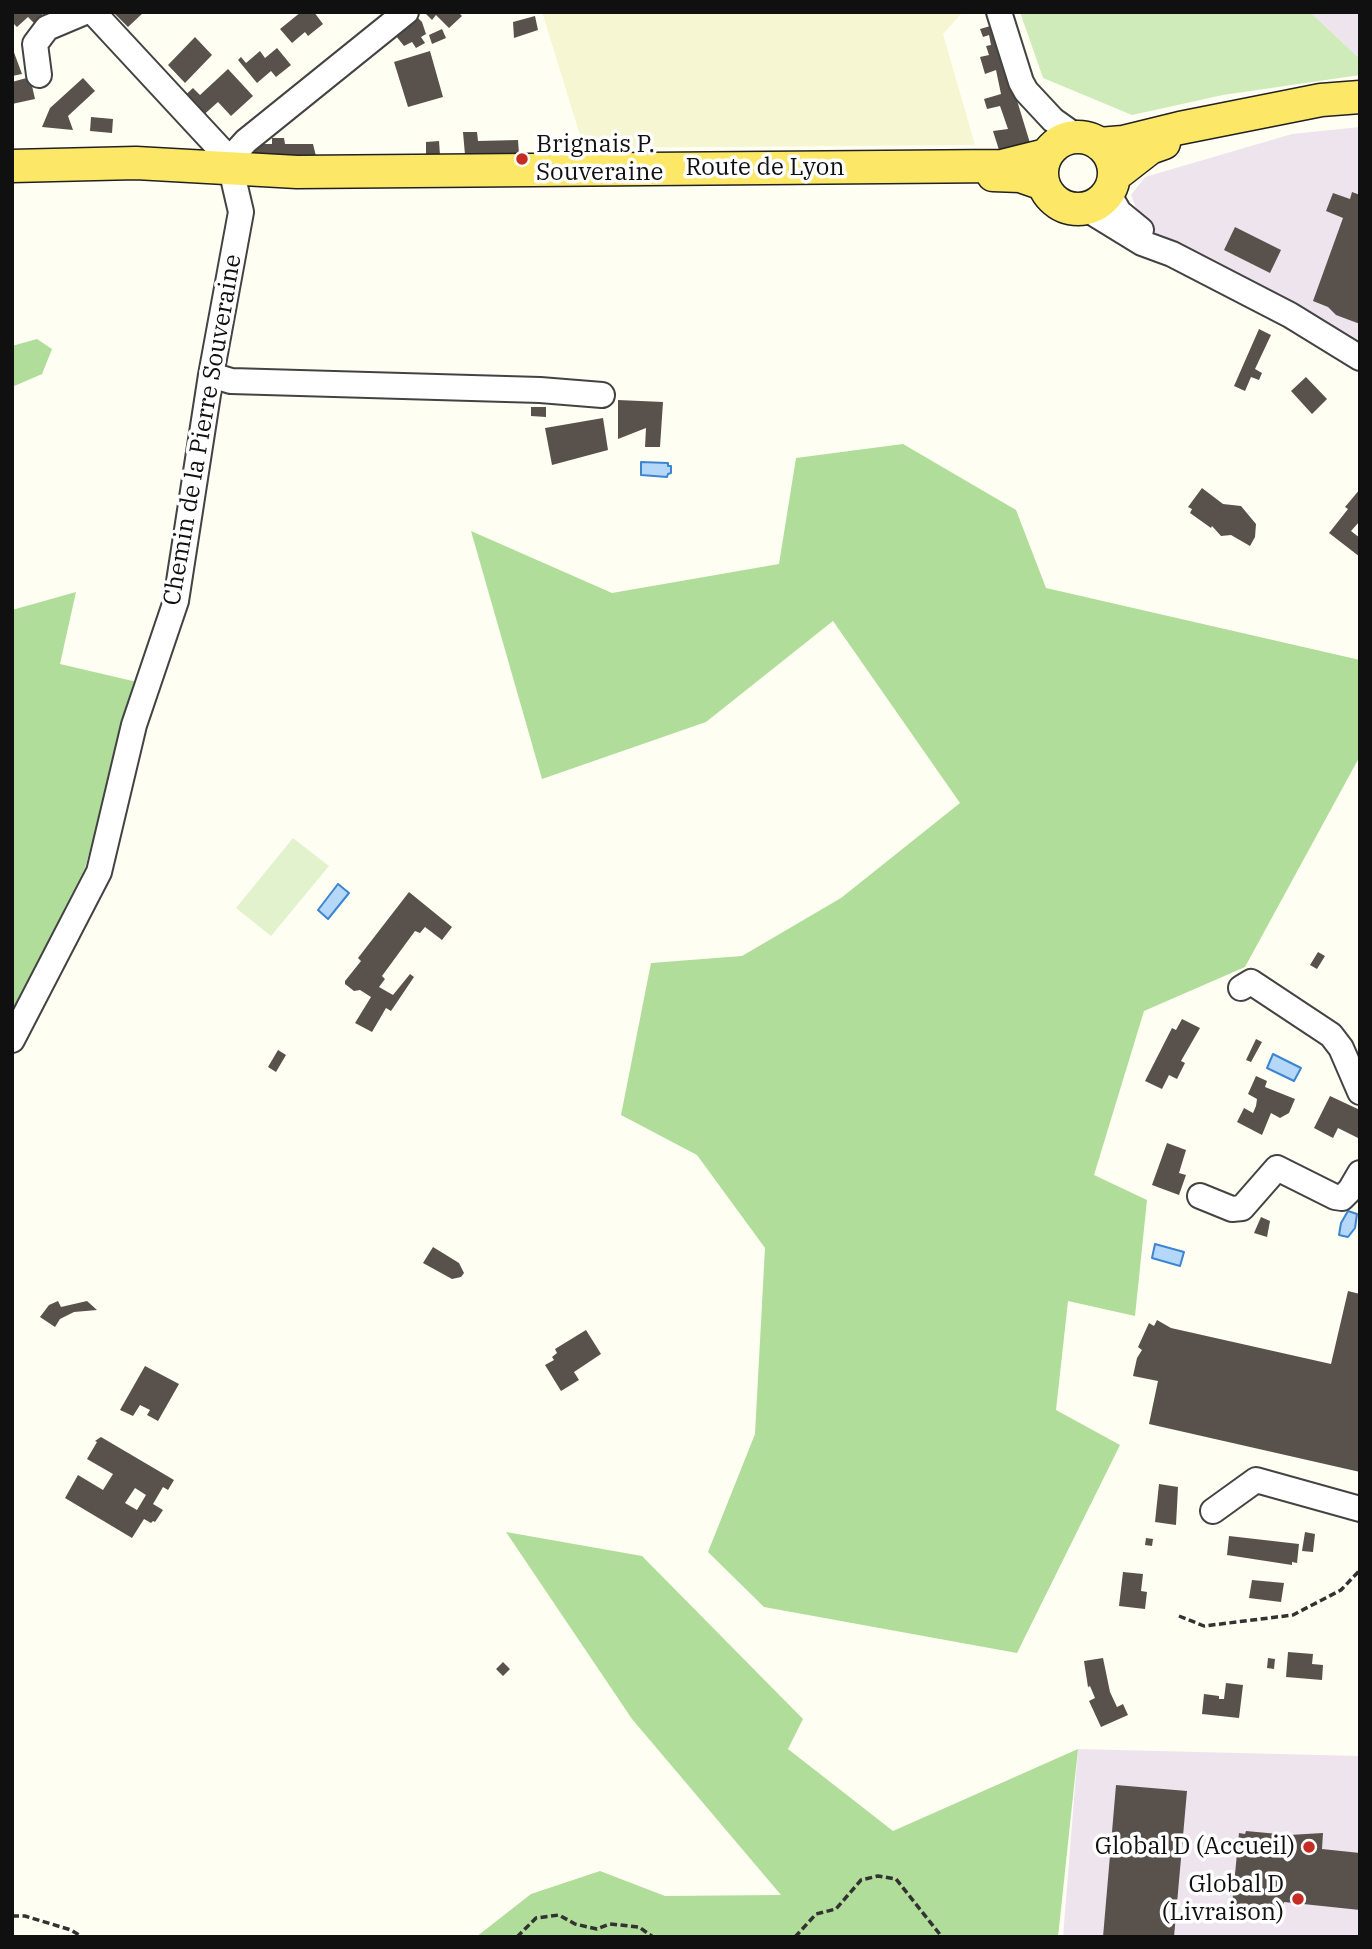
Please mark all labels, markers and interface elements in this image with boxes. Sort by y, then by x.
place label: Brignais P. Souveraine [536,131,663,187]
marker: Brignais P. Souveraine [514,151,530,167]
street label: Route de Lyon [685,154,845,182]
street label: Chemin de la Pierre Souveraine [158,252,248,608]
place label: Global D (Accueil) [1095,1833,1295,1861]
marker: Global D (Accueil) [1301,1839,1317,1855]
place label: Global D (Livraison) [1162,1871,1284,1927]
marker: Global D (Livraison) [1290,1891,1306,1907]

